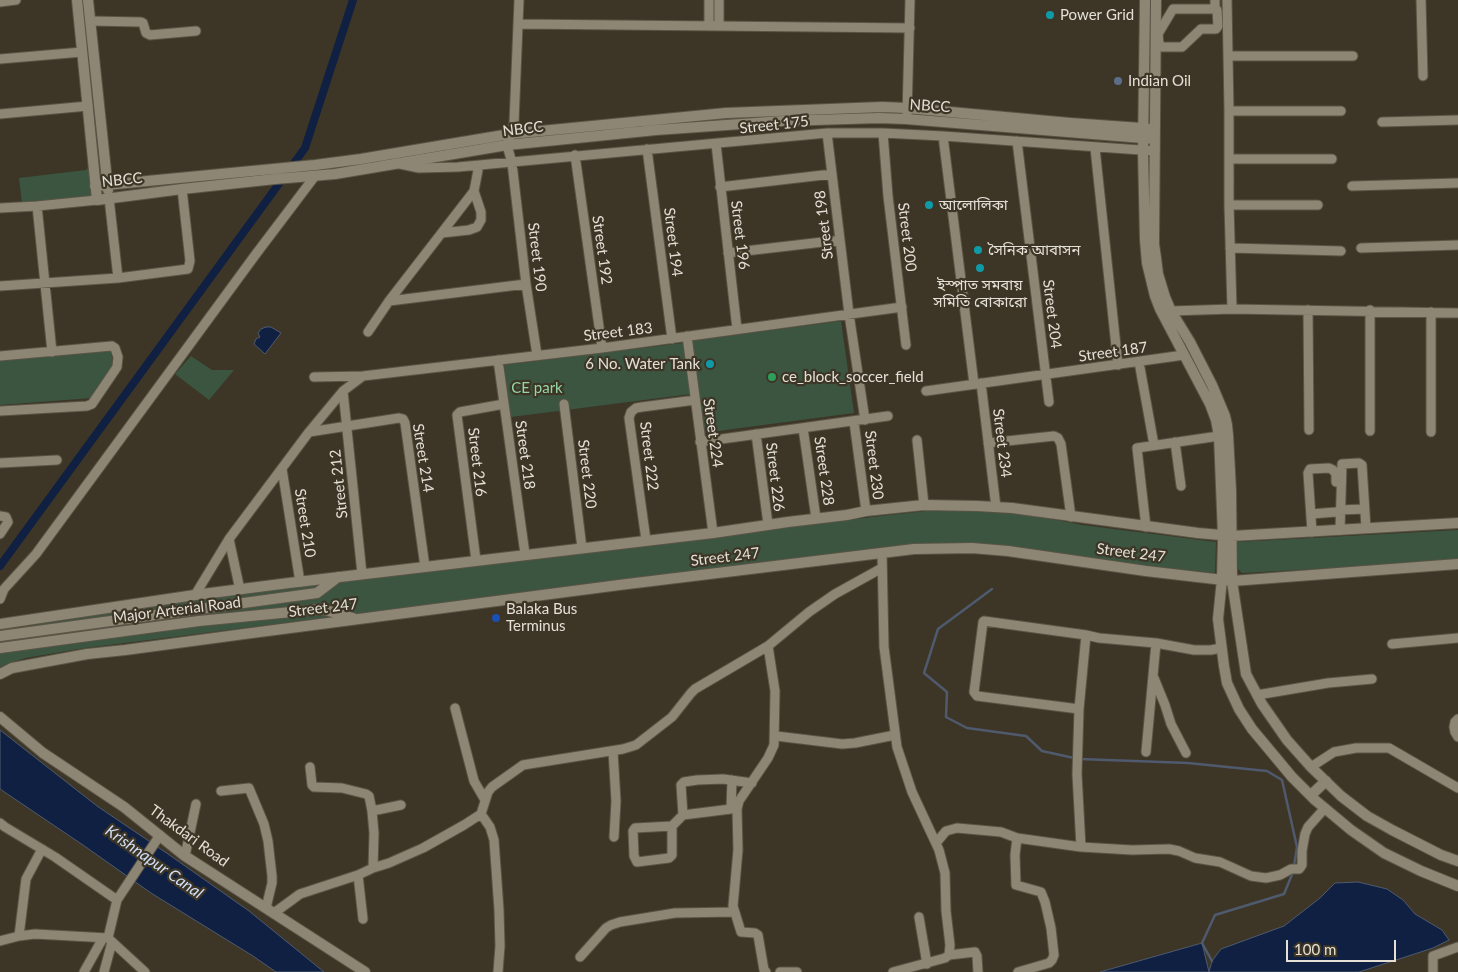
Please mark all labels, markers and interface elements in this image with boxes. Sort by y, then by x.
place label: Power Grid [1060,6,1134,24]
marker: Power Grid [1044,9,1056,21]
place label: Indian Oil [1128,72,1191,90]
marker: Indian Oil [1112,75,1124,87]
street label: NBCC [909,96,951,116]
street label: Street 175 [739,112,809,138]
street label: NBCC [502,118,544,140]
street label: NBCC [101,169,143,191]
street label: Street 198 [811,189,837,261]
place label: আলোলিকা [939,196,1008,214]
street label: Street 196 [727,199,753,271]
marker: আলোলিকা [923,199,935,211]
street label: Street 200 [894,201,920,273]
street label: Street 194 [660,206,686,278]
street label: Street 192 [588,214,616,286]
street label: Street 190 [524,221,550,293]
place label: সৈনিক আবাসন [988,241,1080,259]
marker: সৈনিক আবাসন [972,244,984,256]
marker: ইস্পাত সমবায় সমিতি বোকারো [974,262,986,274]
place label: ইস্পাত সমবায় সমিতি বোকারো [933,276,1027,311]
street label: Street 204 [1039,278,1065,350]
street label: Street 183 [582,319,654,345]
street label: Street 187 [1077,338,1149,366]
place label: 6 No. Water Tank [585,355,700,373]
marker: 6 No. Water Tank [704,358,716,370]
place label: ce_block_soccer_field [782,368,924,386]
marker: ce_block_soccer_field [766,371,778,383]
park label: CE park [511,379,563,397]
street label: Street 224 [699,397,727,469]
street label: Street 234 [989,407,1015,479]
street label: Street 218 [511,419,539,491]
street label: Street 222 [636,420,662,492]
street label: Street 214 [409,422,437,494]
street label: Street 216 [464,426,490,498]
street label: Street 230 [861,429,887,501]
street label: Street 228 [810,435,838,507]
street label: Street 220 [574,438,600,510]
street label: Street 226 [762,441,788,513]
street label: Street 212 [326,449,352,519]
street label: Street 210 [291,487,319,559]
street label: Street 247 [1095,540,1167,566]
street label: Street 247 [689,544,761,570]
street label: Major Arterial Road [112,593,242,627]
street label: Street 247 [287,595,359,621]
place label: Balaka Bus Terminus [506,600,577,635]
marker: Balaka Bus Terminus [490,612,502,624]
street label: Thakdari Road [146,801,232,871]
water label: Krishnapur Canal [101,821,207,903]
scale bar [1288,930,1398,962]
text: 100 m [1294,940,1336,958]

